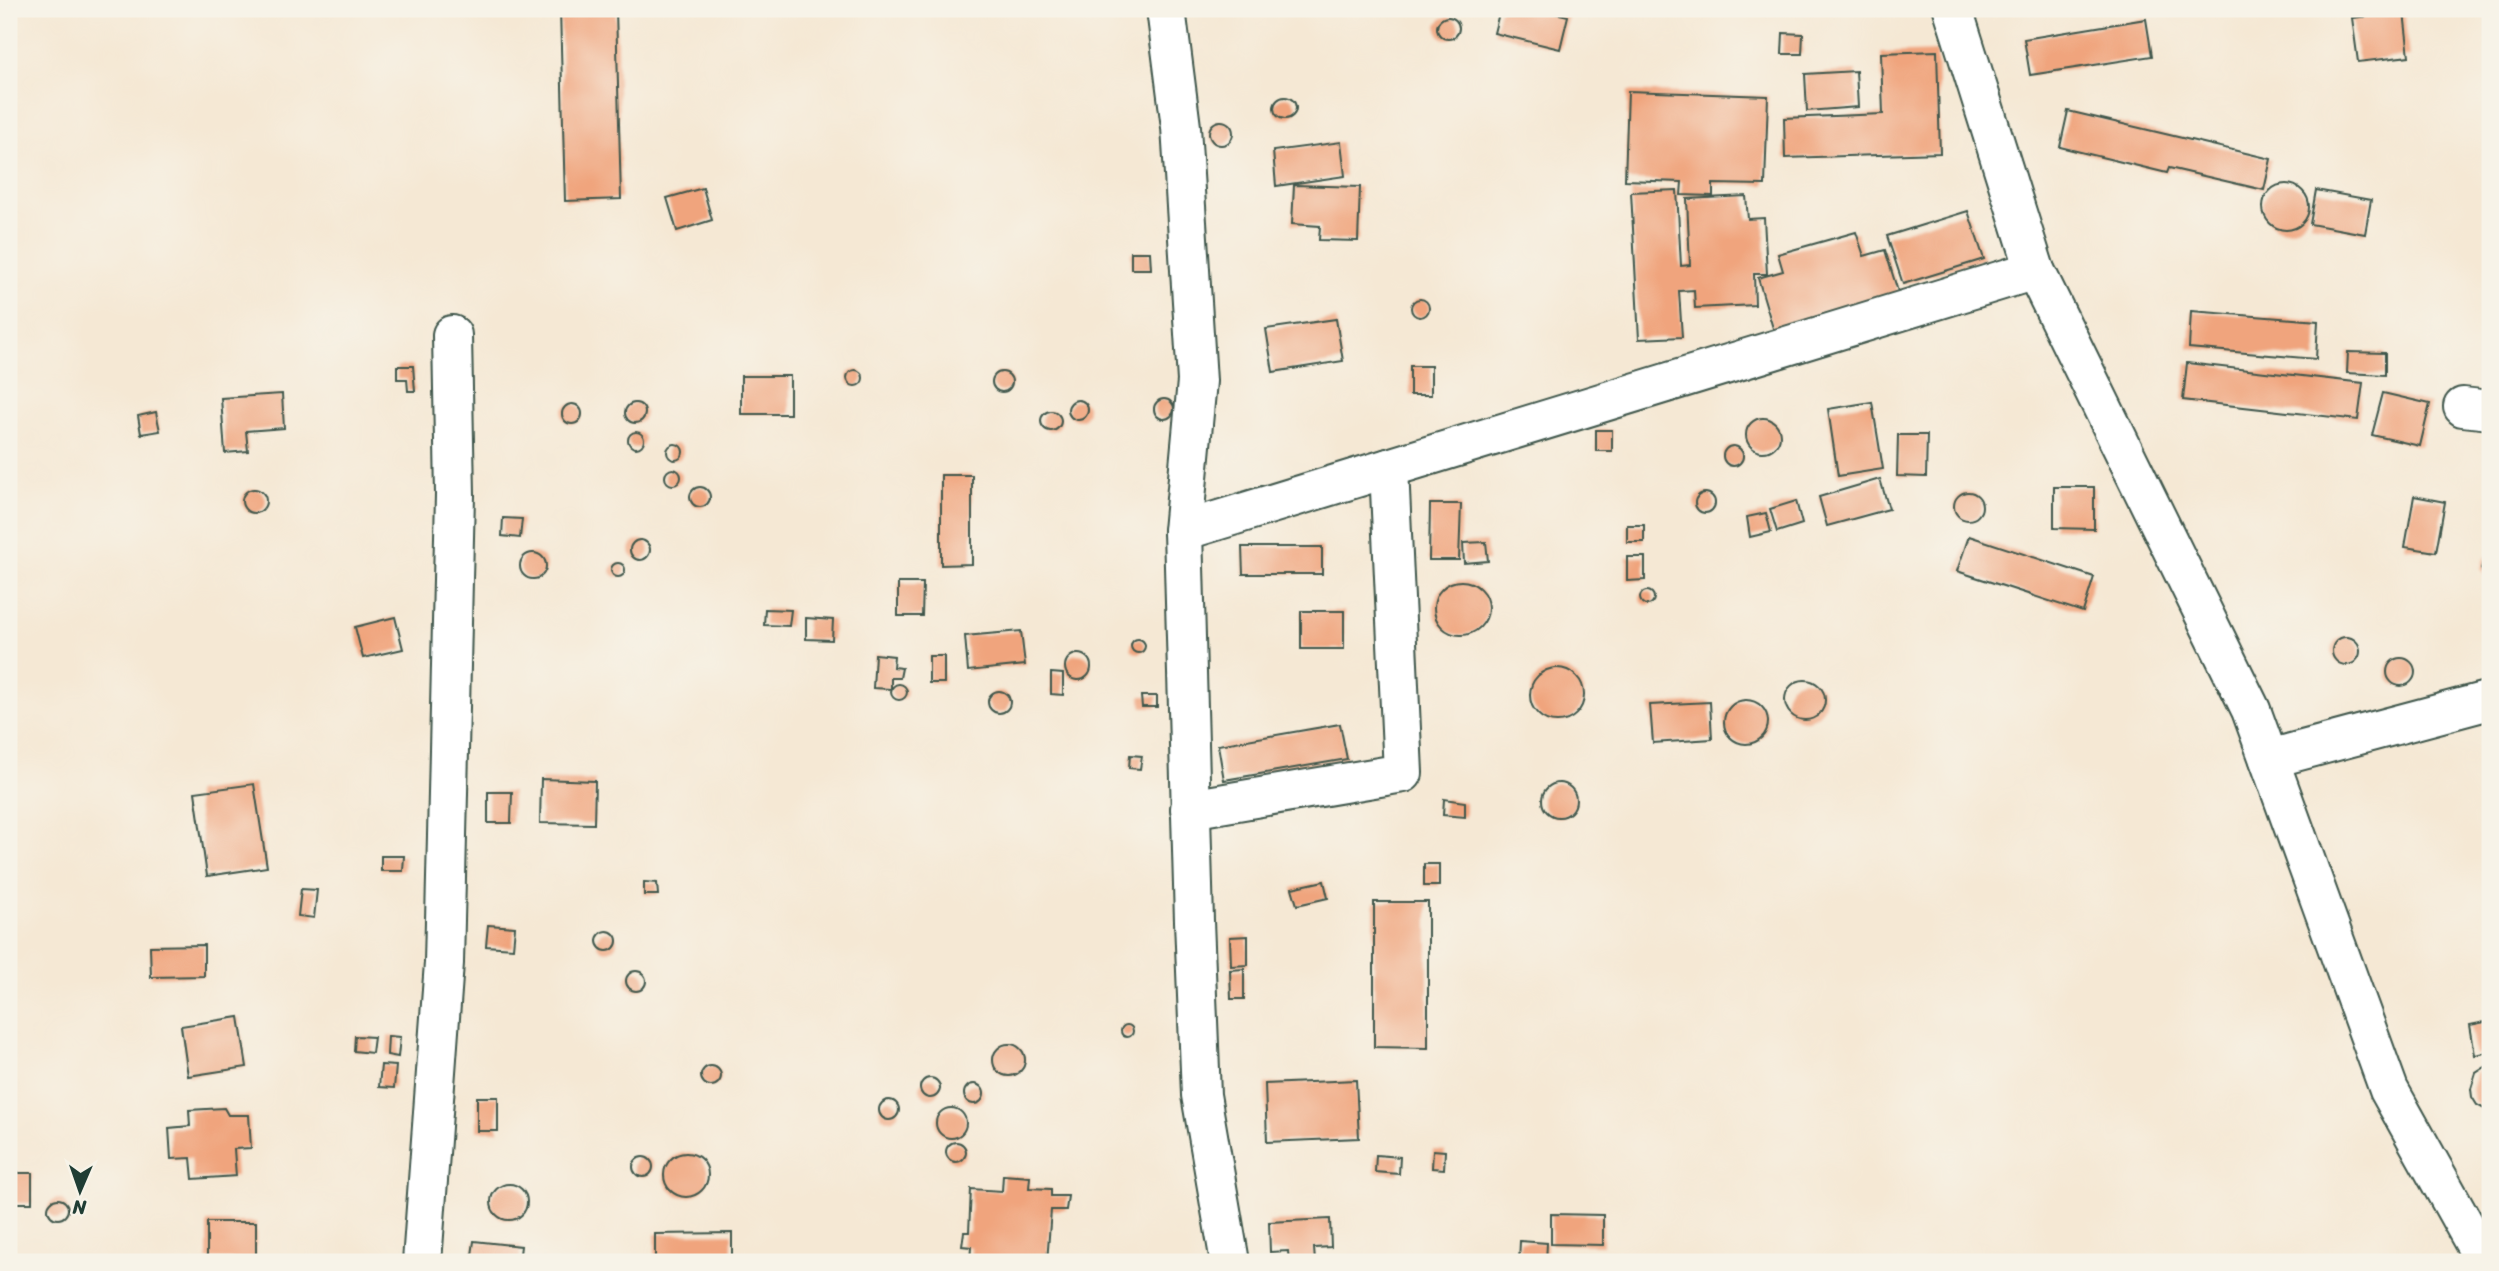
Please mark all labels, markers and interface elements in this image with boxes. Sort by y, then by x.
north arrow [46,1156,116,1226]
text: N [71,1191,88,1224]

